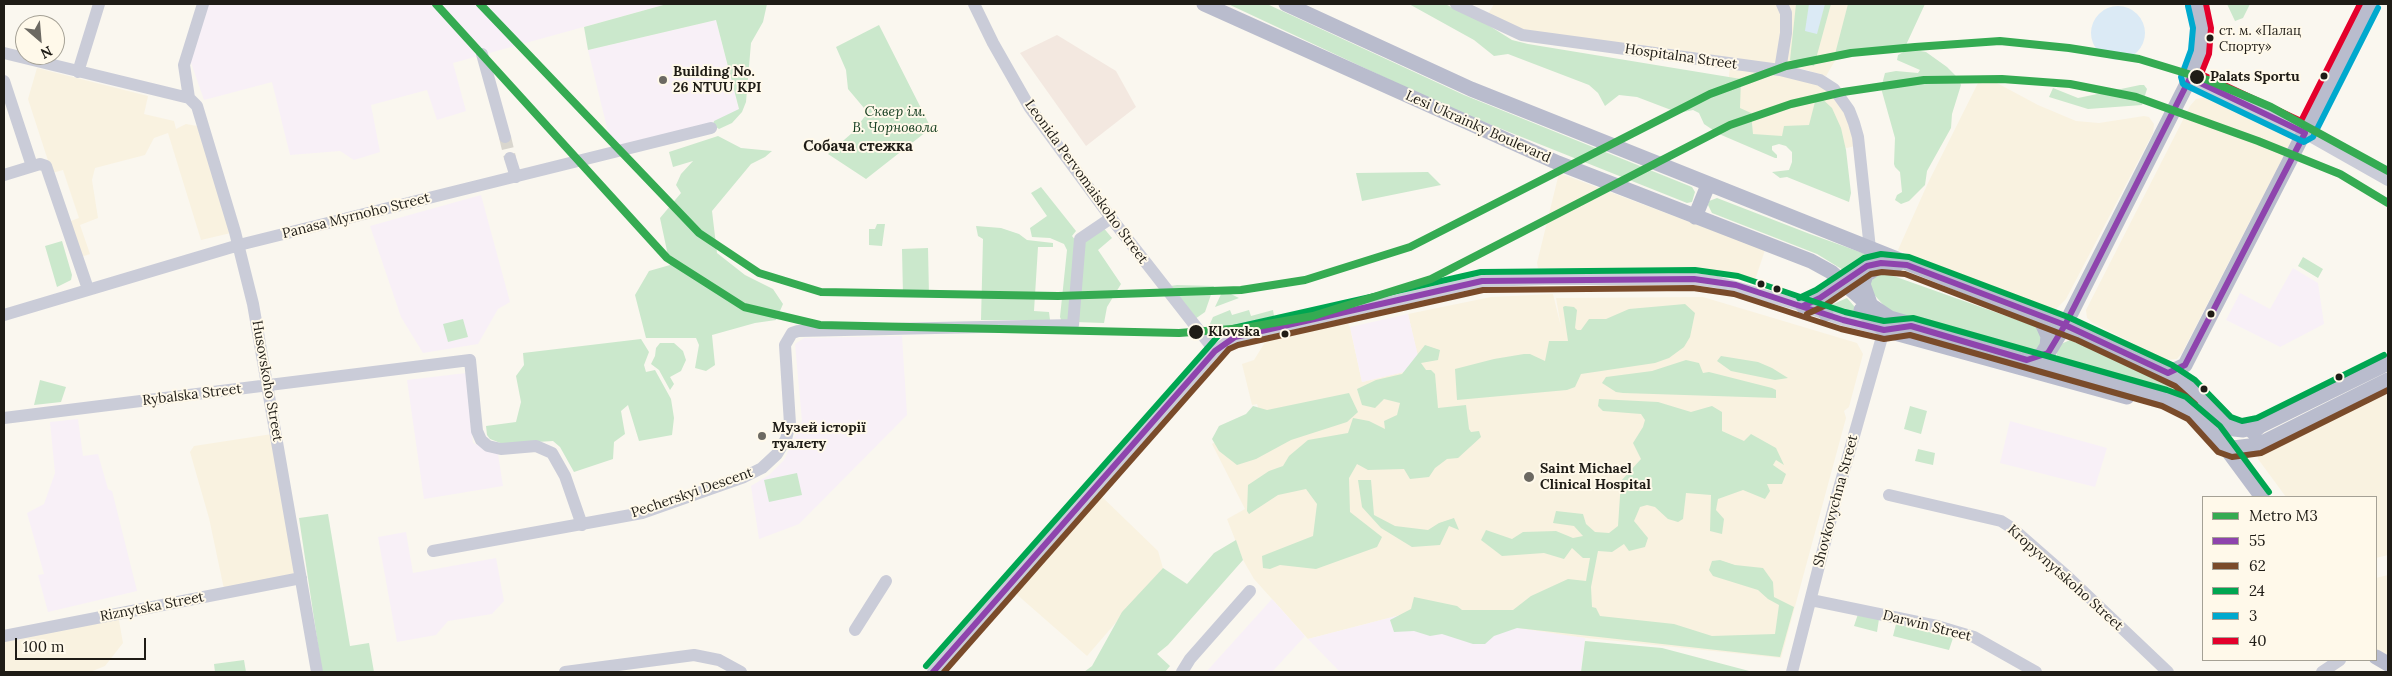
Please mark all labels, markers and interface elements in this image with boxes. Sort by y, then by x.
north arrow [15,15,65,65]
place label: ст. м. «Палац Спорту» [2219,23,2301,54]
marker: ст. м. «Палац Спорту» [2205,33,2215,43]
street label: Hospitalna Street [1624,41,1738,73]
text: N [37,42,55,63]
place label: Building No. 26 NTUU KPI [673,64,761,96]
marker: Palats Sportu [2188,68,2206,86]
place label: Palats Sportu [2210,69,2300,85]
unlabelled marker [2319,71,2329,81]
marker: Building No. 26 NTUU KPI [657,74,669,86]
street label: Lesi Ukrainky Boulevard [1403,87,1553,167]
street label: Leonida Pervomaiskoho Street [1021,97,1151,267]
park label: Сквер ім. В. Чорновола [852,104,938,136]
district label: Собача стежка [803,138,913,156]
street label: Panasa Myrnoho Street [280,190,432,242]
unlabelled marker [1756,279,1766,289]
unlabelled marker [1772,284,1782,294]
unlabelled marker [2206,309,2216,319]
street label: Husovskoho Street [248,319,286,443]
marker: Klovska [1187,323,1205,341]
place label: Klovska [1208,324,1260,340]
unlabelled marker [1280,329,1290,339]
unlabelled marker [2334,372,2344,382]
street label: Rybalska Street [141,381,243,409]
unlabelled marker [2199,384,2209,394]
place label: Музей історії туалету [772,420,866,452]
marker: Музей історії туалету [756,430,768,442]
street label: Shovkovychna Street [1810,433,1862,569]
place label: Saint Michael Clinical Hospital [1540,461,1651,494]
street label: Pecherskyi Descent [629,464,755,522]
marker: Saint Michael Clinical Hospital [1522,470,1536,484]
legend [2202,496,2377,661]
text: Metro M3 [2249,506,2318,525]
street label: Kropyvnytskoho Street [2004,522,2126,634]
text: 55 [2249,531,2265,550]
text: 62 [2249,556,2266,575]
text: 24 [2249,581,2265,600]
street label: Riznytska Street [99,589,205,625]
text: 3 [2249,606,2257,625]
street label: Darwin Street [1881,607,1973,645]
scale bar [18,628,149,660]
text: 40 [2249,631,2266,650]
text: 100 m [23,637,64,656]

